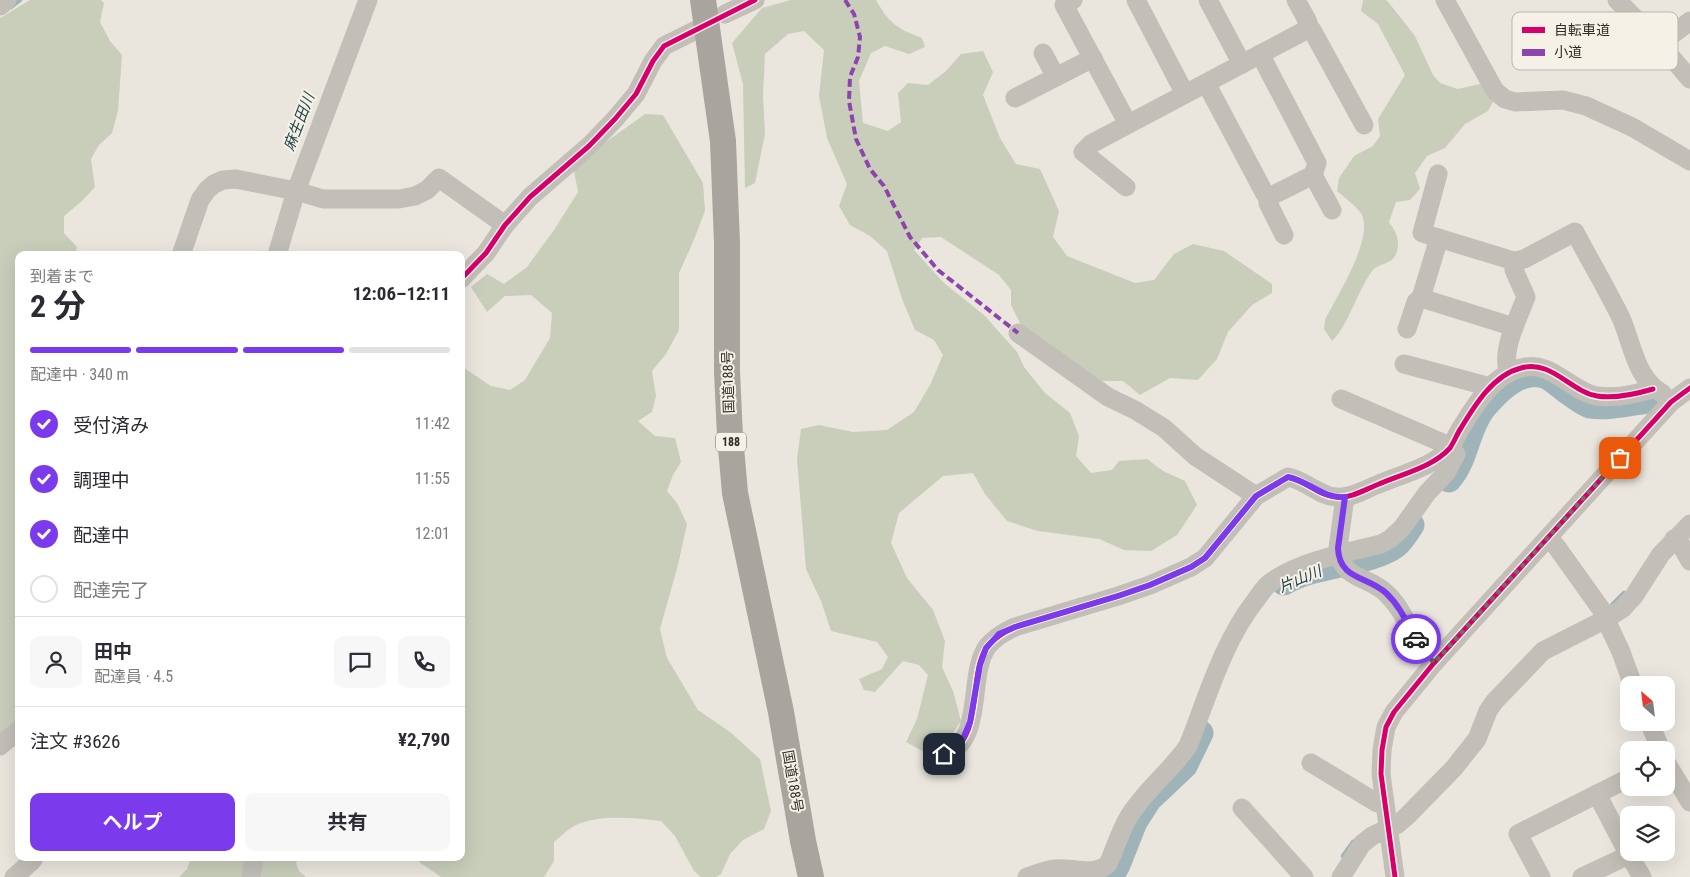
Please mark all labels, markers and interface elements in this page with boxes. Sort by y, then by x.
legend [1512,12,1678,70]
text: 自転車道 [1554,22,1610,38]
text: 小道 [1554,44,1582,60]
water label: 麻生田川 [280,89,319,153]
text: 到着まで [30,267,94,286]
text: 12:06–12:11 [352,282,450,305]
text: 2 分 [30,287,86,325]
street label: 国道188号 [719,350,737,414]
text: 配達中 · 340 m [30,365,129,384]
icon: check [30,410,58,438]
text: 受付済み [73,414,149,437]
text: 11:42 [415,414,450,433]
road number: 188 [716,432,746,452]
pin [1599,437,1641,479]
icon: bag [1606,444,1634,472]
icon: check [30,465,58,493]
text: 調理中 [73,469,130,492]
text: 11:55 [415,469,450,488]
icon: check [30,520,58,548]
text: 配達中 [73,524,130,547]
text: 12:01 [415,524,450,543]
water label: 片山川 [1276,561,1326,596]
text: 配達完了 [73,579,149,602]
courier [1391,614,1441,664]
icon: car [1402,625,1430,653]
button: person [30,636,82,688]
button: chat [334,636,386,688]
button: phone [398,636,450,688]
text: 田中 [94,640,132,663]
text: 配達員 · 4.5 [94,667,173,686]
north arrow [1620,676,1675,731]
map controls [1620,676,1675,861]
text: ¥2,790 [398,728,450,751]
text: 注文 #3626 [30,730,120,753]
pin [923,733,965,775]
icon: home [930,740,958,768]
button: locate [1620,741,1675,796]
street label: 国道188号 [780,749,806,813]
button: ヘルプ [30,793,235,851]
button: 共有 [245,793,450,851]
button: layers [1620,806,1675,861]

